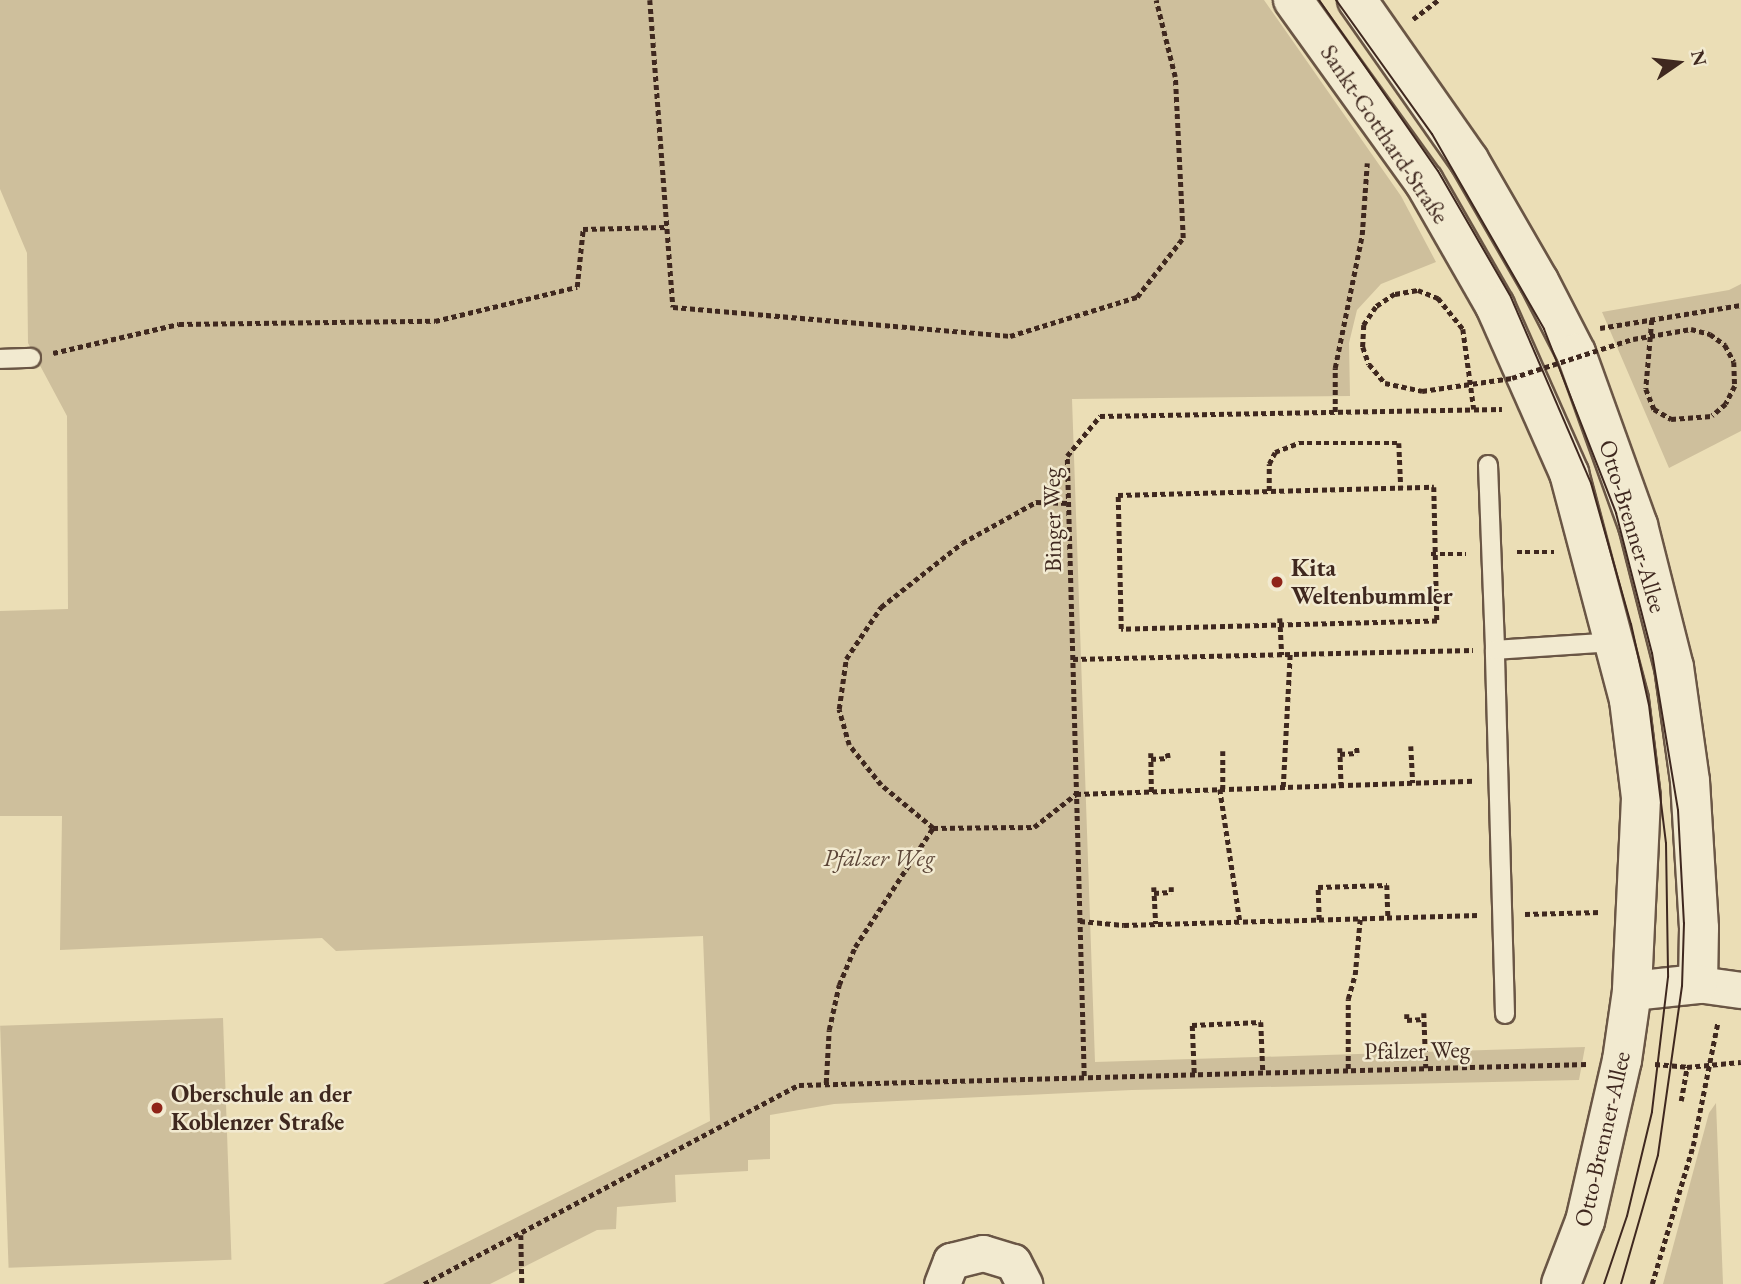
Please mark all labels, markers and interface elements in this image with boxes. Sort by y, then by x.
north arrow [1643,28,1713,98]
street label: Sankt-Gotthard-Straße [1314,39,1456,229]
text: N [1685,47,1713,68]
street label: Otto-Brenner-Allee [1593,436,1673,616]
street label: Binger Weg [1037,467,1067,573]
place label: Kita Weltenbummler [1291,554,1453,610]
marker: Kita Weltenbummler [1269,574,1285,590]
park label: Pfälzer Weg [823,844,935,872]
street label: Pfälzer Weg [1364,1035,1470,1065]
street label: Otto-Brenner-Allee [1568,1048,1636,1230]
place label: Oberschule an der Koblenzer Straße [171,1080,352,1136]
marker: Oberschule an der Koblenzer Straße [149,1100,165,1116]

